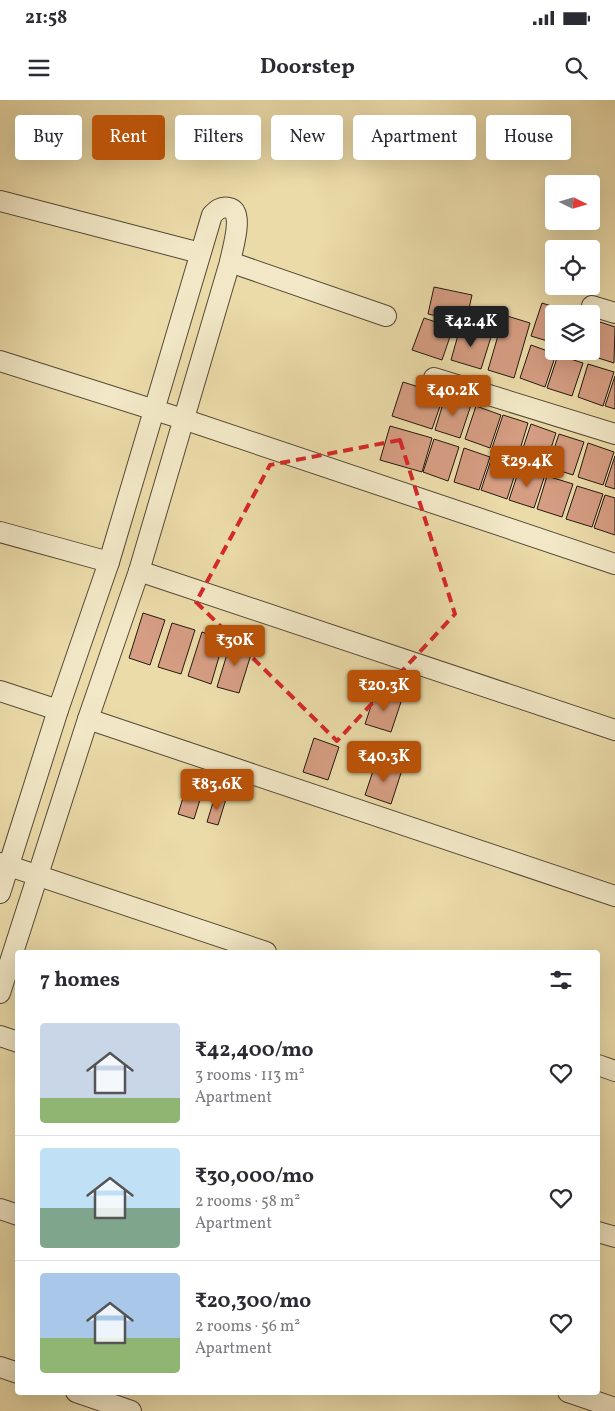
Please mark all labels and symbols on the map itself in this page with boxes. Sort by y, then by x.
north arrow [545,175,600,230]
pin: ₹42.4K [430,306,512,348]
pin: ₹40.2K [412,374,494,417]
pin: ₹29.4K [486,446,568,488]
pin: ₹30K [205,624,265,667]
pin: ₹20.3K [343,670,425,712]
pin: ₹40.3K [343,740,425,783]
pin: ₹83.6K [176,768,258,811]

